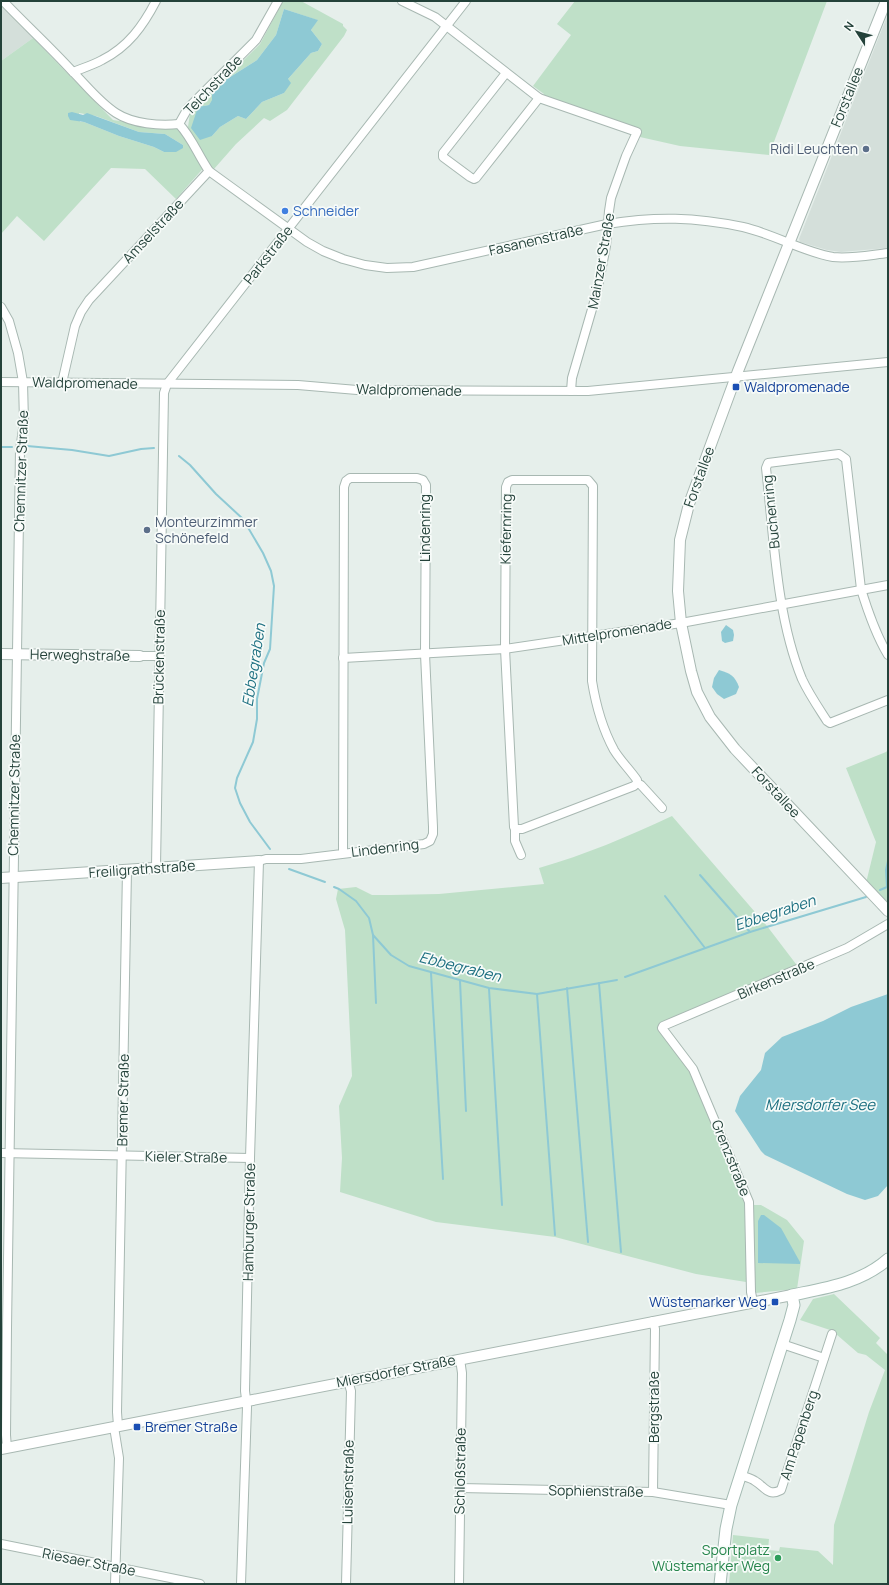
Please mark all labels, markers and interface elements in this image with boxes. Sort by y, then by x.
north arrow [837,12,877,52]
text: N [840,18,857,33]
street label: Teichstraße [179,50,246,119]
street label: Forstallee [826,64,867,130]
place label: Ridi Leuchten [770,139,858,158]
marker: Ridi Leuchten [861,144,871,154]
street label: Amselstraße [118,194,187,267]
place label: Schneider [293,201,359,220]
marker: Schneider [280,206,290,216]
street label: Mainzer Straße [583,211,618,311]
street label: Fasanenstraße [487,219,585,260]
street label: Parkstraße [239,221,297,288]
street label: Waldpromenade [32,372,138,393]
place label: Waldpromenade [744,377,850,396]
street label: Waldpromenade [356,379,462,400]
marker: Waldpromenade [731,382,741,392]
street label: Chemnitzer Straße [9,410,32,532]
street label: Forstallee [679,444,718,510]
street label: Buchenring [757,474,784,550]
street label: Kiefernring [495,493,516,565]
street label: Lindenring [415,494,434,562]
place label: Monteurzimmer Schönefeld [155,512,258,547]
marker: Monteurzimmer Schönefeld [142,525,152,535]
street label: Brückenstraße [148,609,169,705]
street label: Mittelpromenade [561,613,673,650]
water label: Ebbegraben [237,621,271,708]
street label: Herweghstraße [30,644,130,665]
street label: Chemnitzer Straße [3,734,24,856]
street label: Forstallee [748,762,805,821]
street label: Lindenring [350,834,420,861]
street label: Freiligrathstraße [88,855,196,882]
water label: Ebbegraben [732,889,819,935]
water label: Ebbegraben [417,946,504,987]
street label: Birkenstraße [734,954,817,1003]
street label: Bremer Straße [112,1053,133,1146]
water label: Miersdorfer See [765,1094,876,1115]
street label: Grenzstraße [708,1117,755,1199]
street label: Kieler Straße [145,1146,227,1167]
street label: Hamburger Straße [238,1163,259,1281]
place label: Wüstemarker Weg [649,1292,767,1311]
marker: Wüstemarker Weg [770,1297,780,1307]
street label: Miersdorfer Straße [335,1350,457,1391]
street label: Bergstraße [644,1371,663,1443]
street label: Am Papenberg [775,1387,822,1482]
place label: Bremer Straße [145,1417,238,1436]
marker: Bremer Straße [132,1422,142,1432]
street label: Schloßstraße [449,1427,470,1515]
street label: Luisenstraße [337,1440,358,1524]
street label: Sophienstraße [548,1480,644,1501]
place label: Sportplatz Wüstemarker Weg [652,1540,770,1575]
street label: Riesaer Straße [41,1543,137,1580]
marker: Sportplatz Wüstemarker Weg [773,1553,783,1563]

